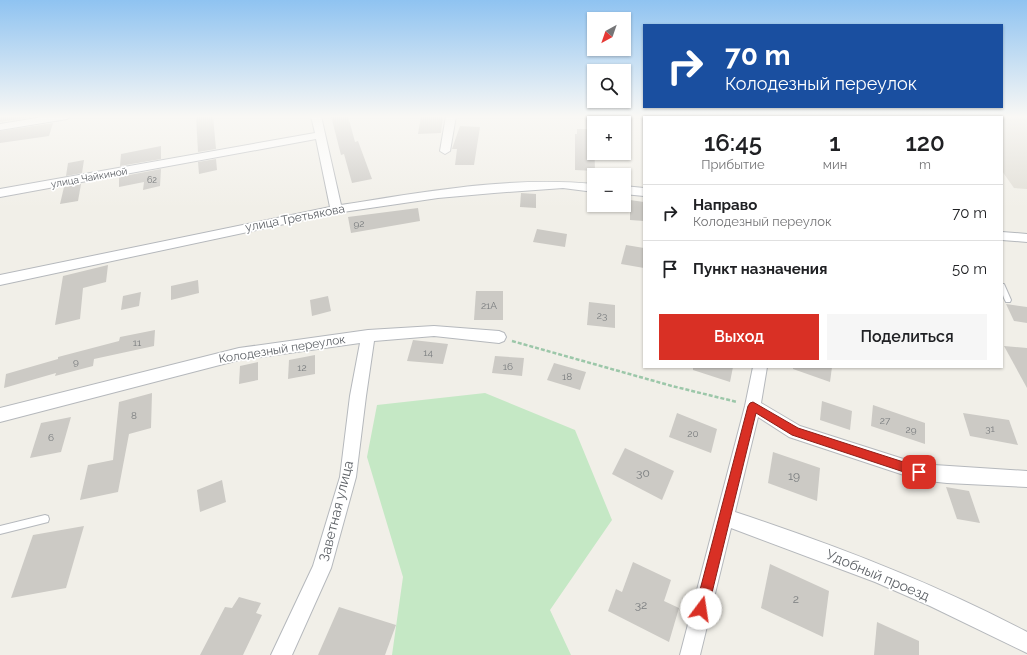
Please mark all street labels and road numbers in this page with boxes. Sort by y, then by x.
street label: улица Чайкиной [50,165,128,190]
street label: улица Третьякова [244,201,346,235]
street label: Колодезный переулок [218,332,346,366]
street label: Заветная улица [316,459,356,563]
street label: Удобный проезд [824,546,932,604]

